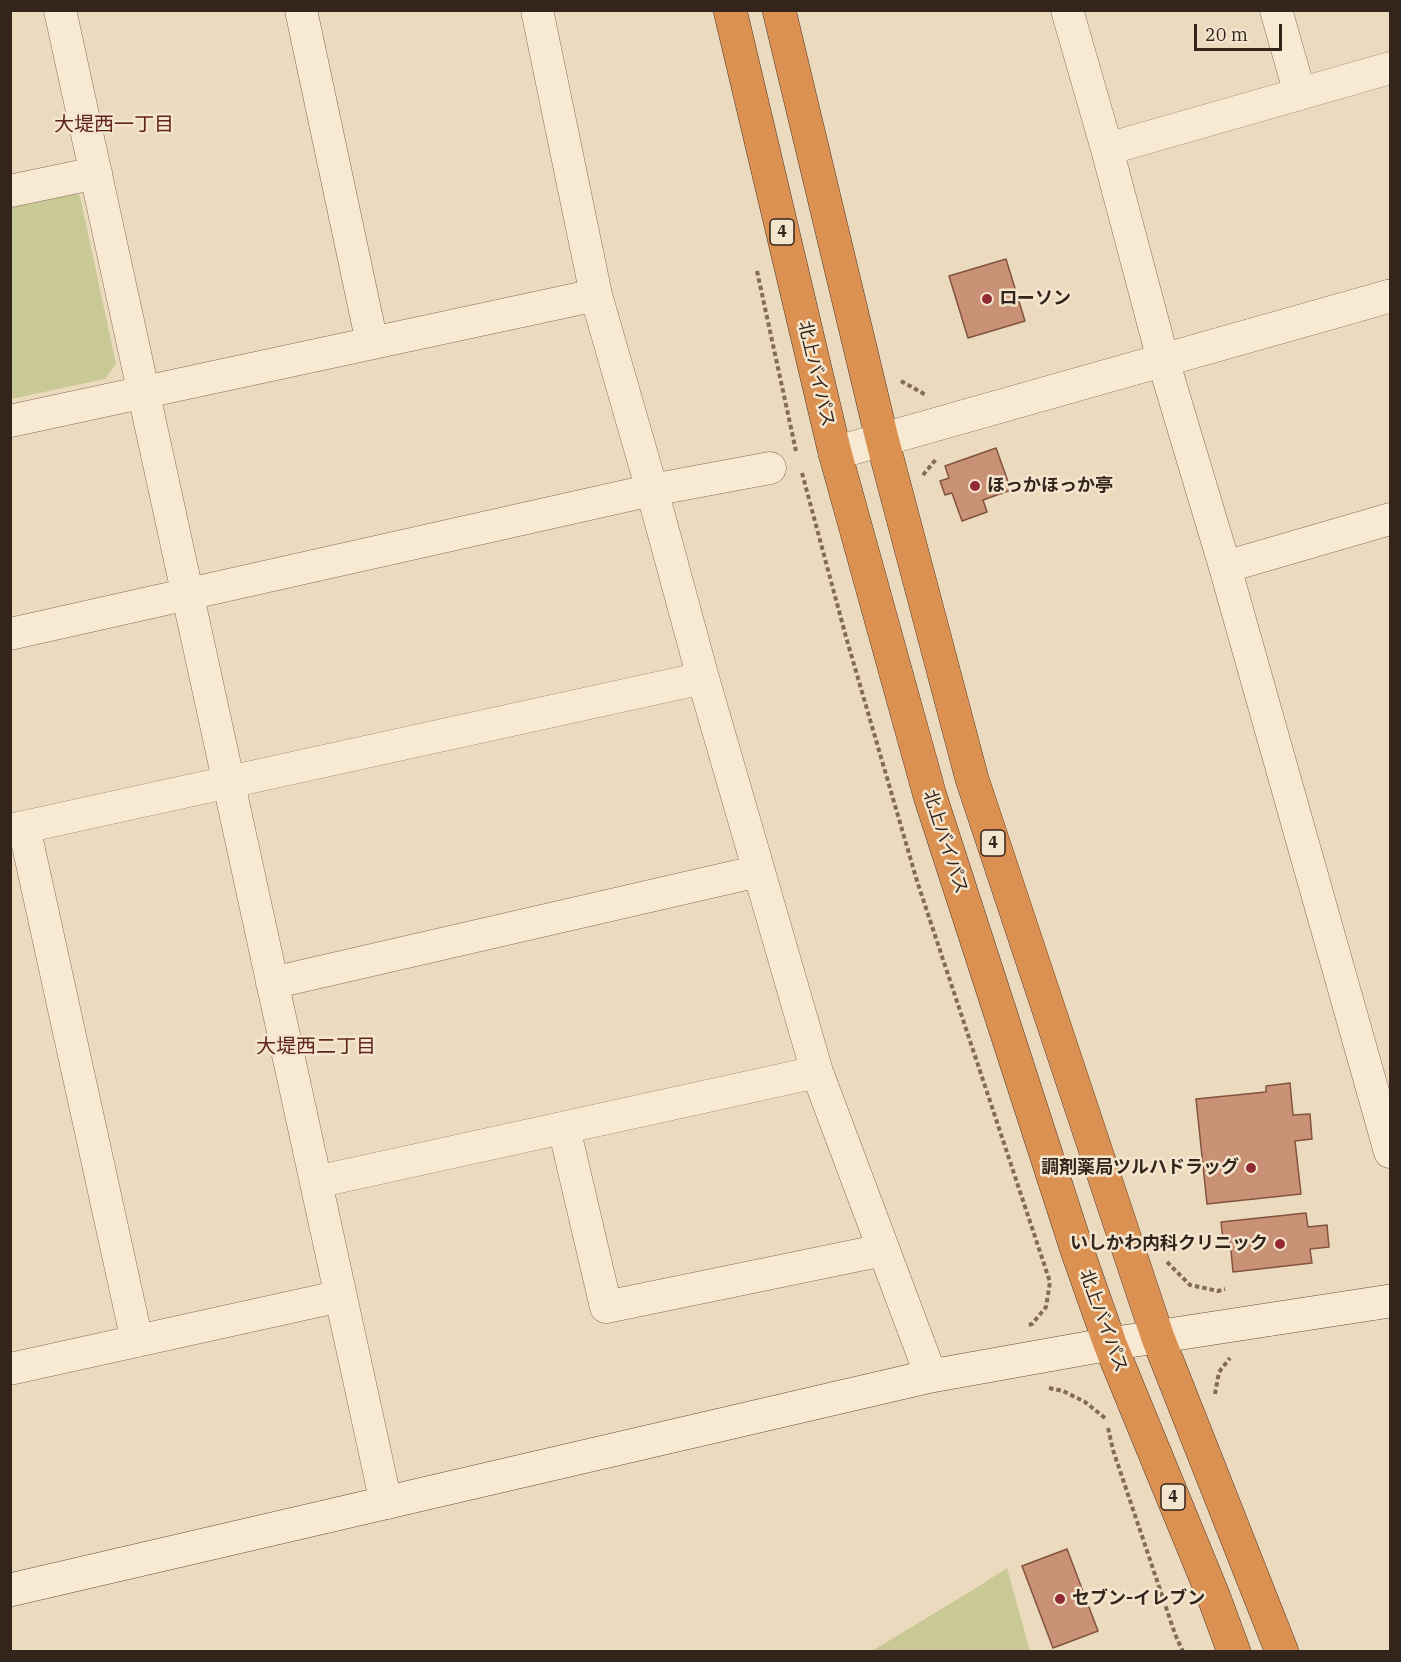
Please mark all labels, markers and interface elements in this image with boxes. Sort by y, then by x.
scale bar [1197,12,1286,50]
text: 20 m [1205,23,1248,46]
district label: 大堤西一丁目 [54,113,174,137]
road number: 4 [770,219,794,245]
place label: ローソン [999,288,1071,310]
marker: ローソン [980,292,994,306]
street label: 北上バイパス [793,319,839,429]
place label: ほっかほっか亭 [987,475,1113,497]
marker: ほっかほっか亭 [968,479,982,493]
street label: 北上バイパス [918,787,972,897]
road number: 4 [981,830,1005,856]
district label: 大堤西二丁目 [256,1035,376,1059]
place label: 調剤薬局ツルハドラッグ [1041,1157,1239,1179]
marker: 調剤薬局ツルハドラッグ [1244,1161,1258,1175]
place label: いしかわ内科クリニック [1070,1233,1268,1255]
marker: いしかわ内科クリニック [1273,1237,1287,1251]
street label: 北上バイパス [1074,1267,1132,1375]
road number: 4 [1161,1484,1185,1510]
place label: セブン-イレブン [1072,1588,1205,1610]
marker: セブン-イレブン [1053,1592,1067,1606]

